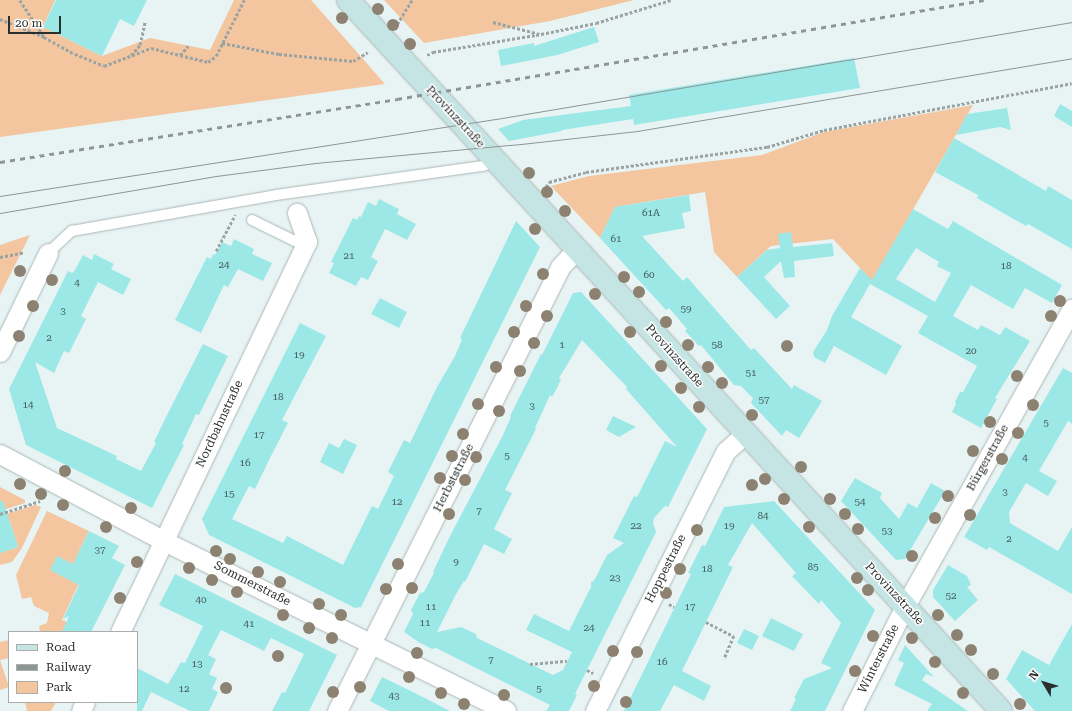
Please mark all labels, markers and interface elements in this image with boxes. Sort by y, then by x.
scale bar [10,8,63,34]
text: 20 m [15,16,42,30]
street label: Provinzstraße [423,83,487,151]
house number: 61A [642,207,660,219]
house number: 61 [610,233,622,245]
house number: 21 [343,250,355,262]
house number: 24 [218,259,230,271]
house number: 18 [1000,260,1012,272]
house number: 60 [643,269,655,281]
house number: 4 [74,277,80,289]
house number: 59 [680,303,692,315]
house number: 3 [60,305,66,317]
street label: Provinzstraße [642,322,706,390]
house number: 2 [46,332,52,344]
house number: 1 [559,339,565,351]
house number: 58 [711,339,723,351]
house number: 20 [965,345,977,357]
house number: 19 [293,349,305,361]
house number: 51 [745,367,757,379]
street label: Nordbahnstraße [193,378,247,470]
house number: 18 [272,391,284,403]
house number: 57 [758,394,770,406]
house number: 14 [22,399,34,411]
house number: 3 [529,400,535,412]
house number: 5 [1043,417,1049,429]
street label: Bürgerstraße [964,422,1012,494]
house number: 17 [253,429,265,441]
street label: Herbststraße [431,441,477,515]
house number: 5 [504,450,510,462]
house number: 4 [1022,452,1028,464]
house number: 16 [239,457,251,469]
house number: 3 [1002,486,1008,498]
house number: 15 [223,488,235,500]
house number: 12 [391,496,403,508]
house number: 54 [854,496,866,508]
house number: 7 [476,505,482,517]
house number: 84 [757,510,769,522]
house number: 22 [630,520,642,532]
house number: 19 [723,520,735,532]
house number: 53 [881,525,893,537]
street label: Hoppestraße [643,532,689,606]
house number: 2 [1006,533,1012,545]
house number: 37 [94,544,106,556]
house number: 9 [453,556,459,568]
street label: Sommerstraße [211,559,293,609]
street label: Provinzstraße [862,560,926,628]
house number: 85 [807,561,819,573]
house number: 18 [701,563,713,575]
house number: 23 [609,572,621,584]
house number: 52 [945,590,957,602]
house number: 40 [195,594,207,606]
house number: 11 [425,601,437,613]
house number: 17 [684,601,696,613]
house number: 11 [419,617,431,629]
house number: 41 [243,618,255,630]
house number: 24 [583,622,595,634]
street label: Winterstraße [856,622,902,696]
legend [8,631,138,703]
text: Road [46,640,75,654]
house number: 7 [488,654,494,666]
house number: 16 [656,656,668,668]
house number: 13 [191,658,203,670]
text: Railway [46,660,91,674]
north arrow [1024,663,1064,703]
text: N [1026,668,1042,683]
text: Park [46,680,72,694]
house number: 12 [178,683,190,695]
house number: 5 [536,683,542,695]
house number: 43 [388,690,400,702]

